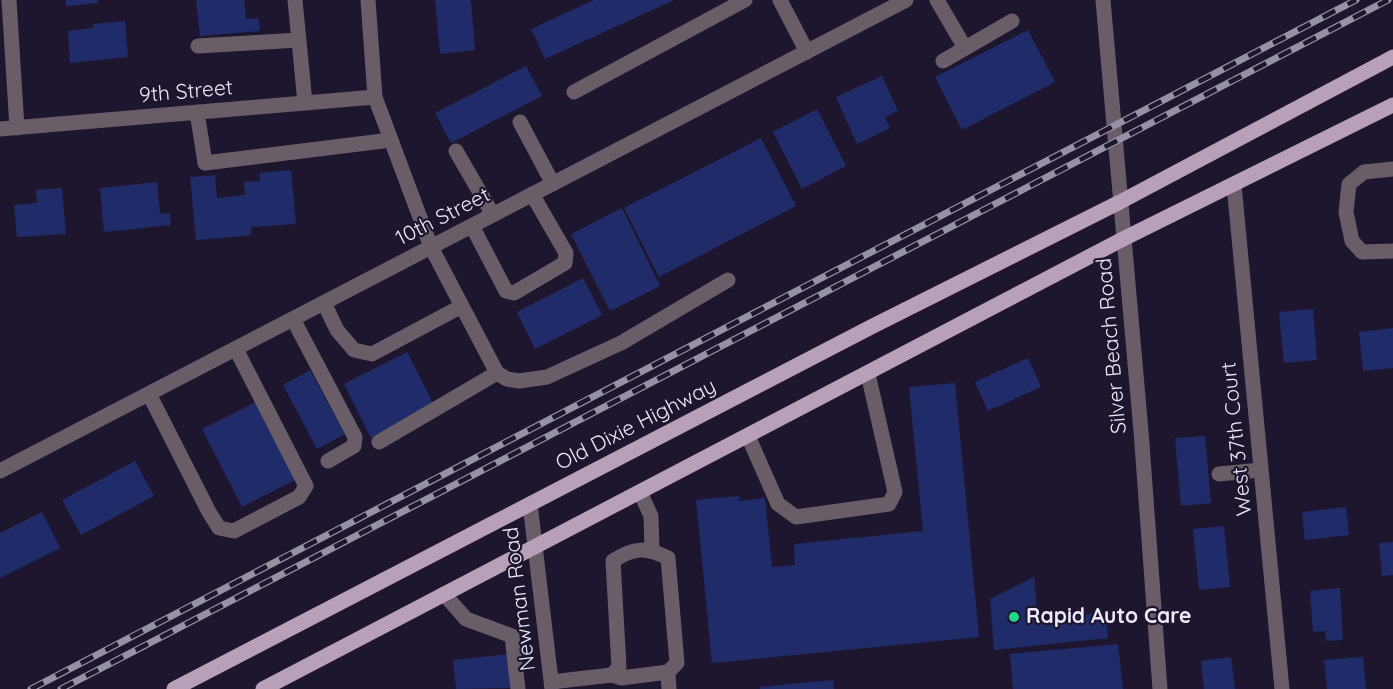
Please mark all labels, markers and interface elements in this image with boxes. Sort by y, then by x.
street label: 9th Street [138,75,234,109]
street label: 10th Street [392,183,494,251]
street label: Silver Beach Road [1092,257,1132,435]
street label: West 37th Court [1216,361,1258,517]
street label: Old Dixie Highway [552,374,720,476]
street label: Newman Road [499,526,541,672]
place label: Rapid Auto Care [1026,604,1191,630]
marker: Rapid Auto Care [1007,610,1021,624]

